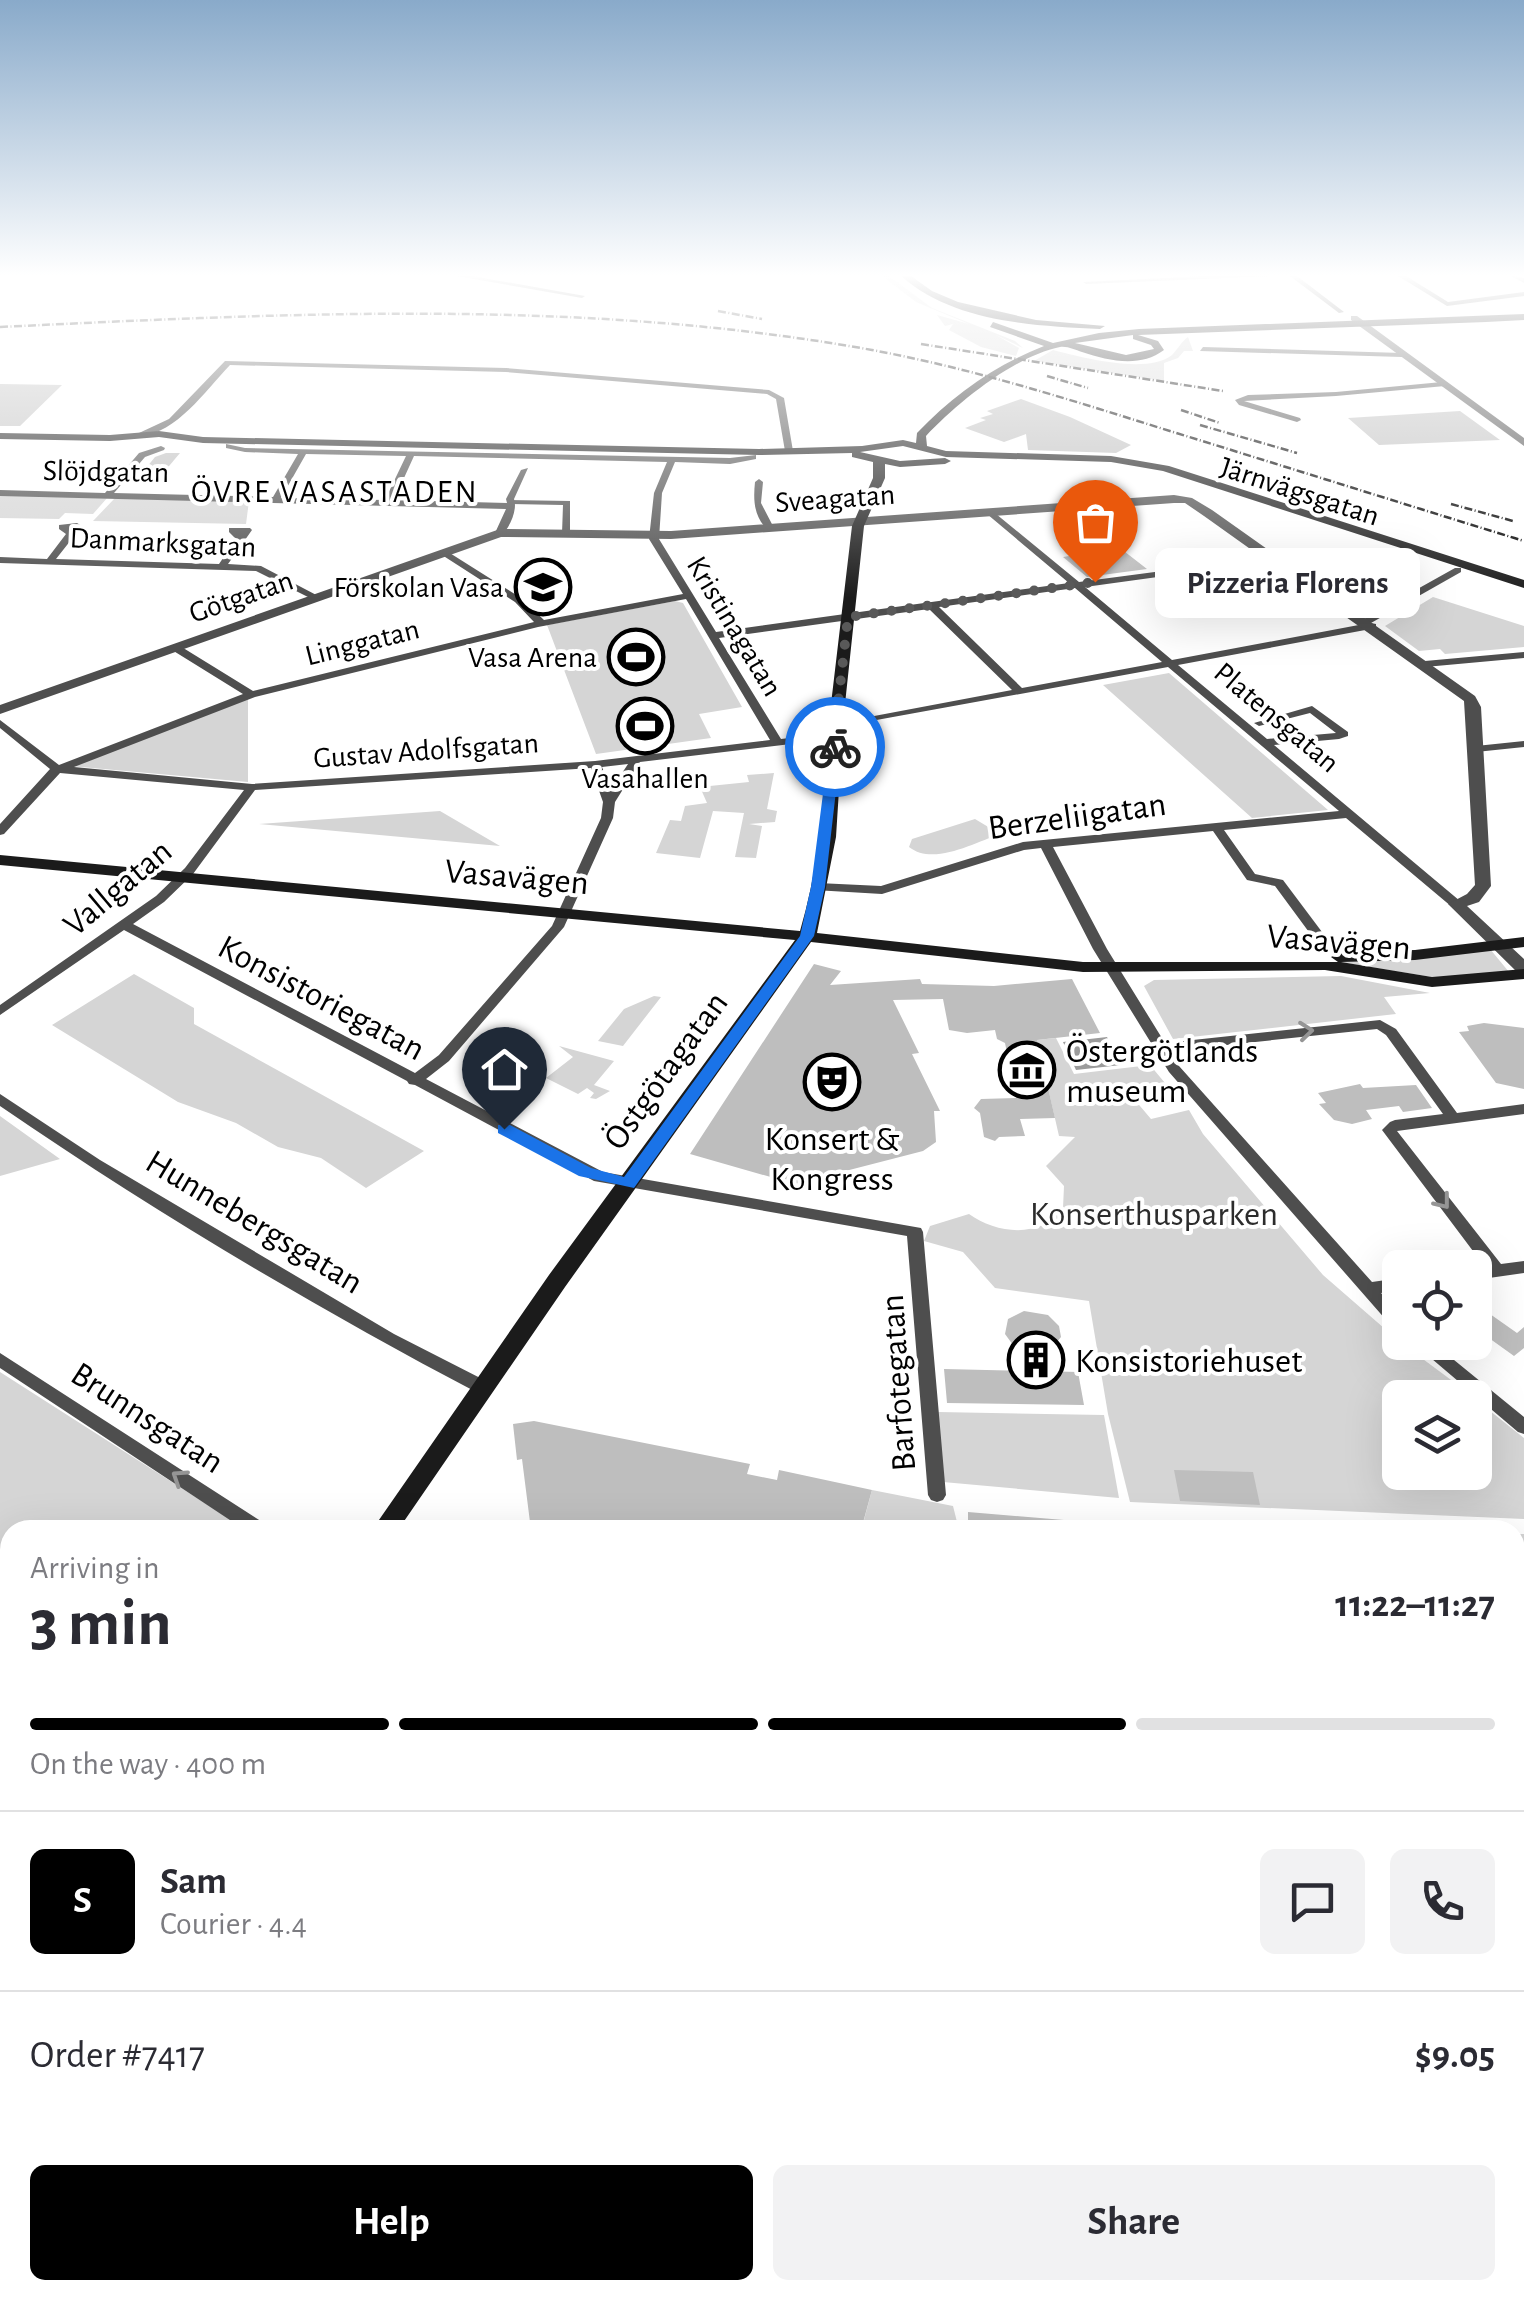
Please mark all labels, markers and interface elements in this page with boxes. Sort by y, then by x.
street label: Järnvägsgatan [1216,452,1383,532]
street label: Slöjdgatan [43,456,169,488]
district label: ÖVRE VASASTADEN [191,475,479,508]
street label: Sveagatan [774,480,896,518]
pin [1053,480,1138,583]
icon: bag [1068,495,1123,550]
street label: Danmarksgatan [69,523,257,563]
callout: Pizzeria Florens [1155,547,1420,617]
street label: Kristinagatan [681,551,787,702]
school or university icon: Förskolan Vasa [513,557,573,617]
street label: Götgatan [185,565,297,629]
text: Pizzeria Florens [1186,567,1389,599]
place label: Förskolan Vasa [333,573,504,603]
street label: Linggatan [302,614,422,672]
sports icon: Vasa Arena [606,627,666,687]
place label: Vasa Arena [468,643,597,673]
street label: Platensgatan [1208,657,1345,778]
sports icon: Vasahallen [615,696,675,756]
courier [785,697,885,797]
icon: bike [808,720,863,775]
street label: Gustav Adolfsgatan [312,728,540,774]
place label: Vasahallen [581,764,709,794]
street label: Berzeliigatan [986,787,1168,846]
street label: Vallgatan [57,833,179,943]
street label: Vasavägen [443,854,590,901]
street label: Vasavägen [1265,919,1412,966]
street label: Konsistoriegatan [212,929,430,1067]
street label: Östgötagatan [597,985,735,1156]
one-way arrow [1299,1021,1315,1042]
pin [462,1027,547,1130]
place label: Östergötlands museum [1066,1033,1258,1109]
museum icon: Östergötlands museum [997,1040,1057,1100]
icon: home [477,1042,532,1097]
theatre icon: Konsert & Kongress [802,1052,862,1112]
place label: Konsert & Kongress [765,1122,899,1197]
street label: Hunnebergsgatan [140,1144,369,1301]
one-way arrow [1431,1191,1448,1209]
park label: Konserthusparken [1030,1197,1278,1232]
map controls [1382,1250,1492,1490]
button: locate [1382,1250,1492,1360]
street label: Barfotegatan [875,1293,922,1473]
building icon: Konsistoriehuset [1006,1330,1066,1390]
place label: Konsistoriehuset [1075,1344,1302,1379]
street label: Brunnsgatan [65,1356,230,1480]
button: layers [1382,1380,1492,1490]
one-way arrow [171,1470,189,1489]
text: Arriving in [30,1552,159,1584]
text: 11:22–11:27 [1335,1586,1495,1624]
text: 3 min [30,1592,172,1657]
text: On the way · 400 m [30,1748,266,1780]
button: chat [1260,1849,1365,1954]
button: phone [1390,1849,1495,1954]
text: Sam [160,1863,227,1901]
text: S [73,1882,92,1920]
text: Courier · 4.4 [160,1908,307,1940]
text: Order #7417 [30,2037,205,2075]
text: $9.05 [1415,2037,1495,2075]
button: Help [30,2165,753,2280]
button: Share [773,2165,1495,2280]

